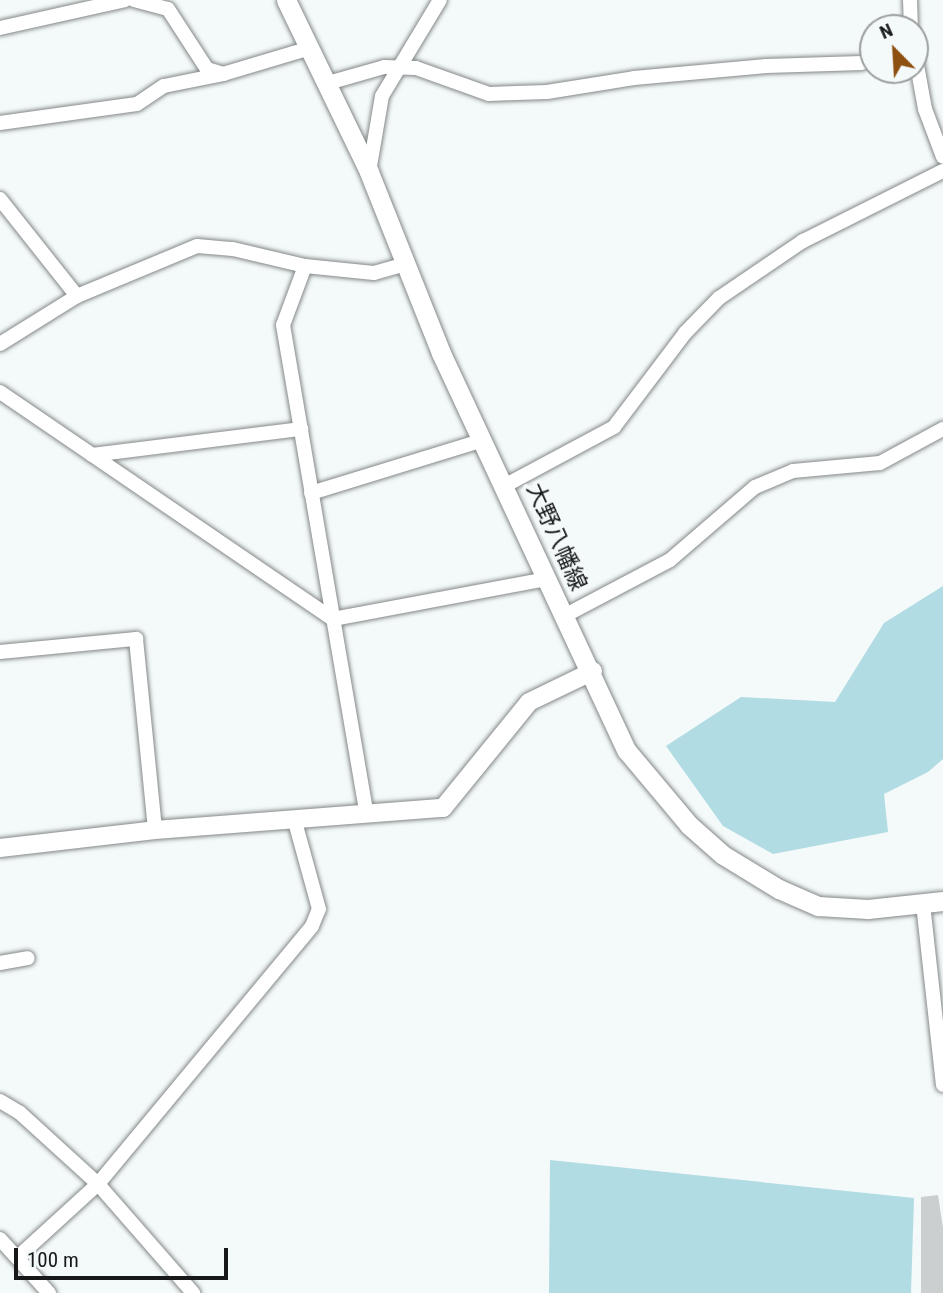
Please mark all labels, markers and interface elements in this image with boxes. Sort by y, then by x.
north arrow [859,14,929,84]
text: N [876,18,896,44]
street label: 大野八幡線 [520,479,592,595]
scale bar [18,1234,231,1278]
text: 100 m [27,1248,79,1272]

